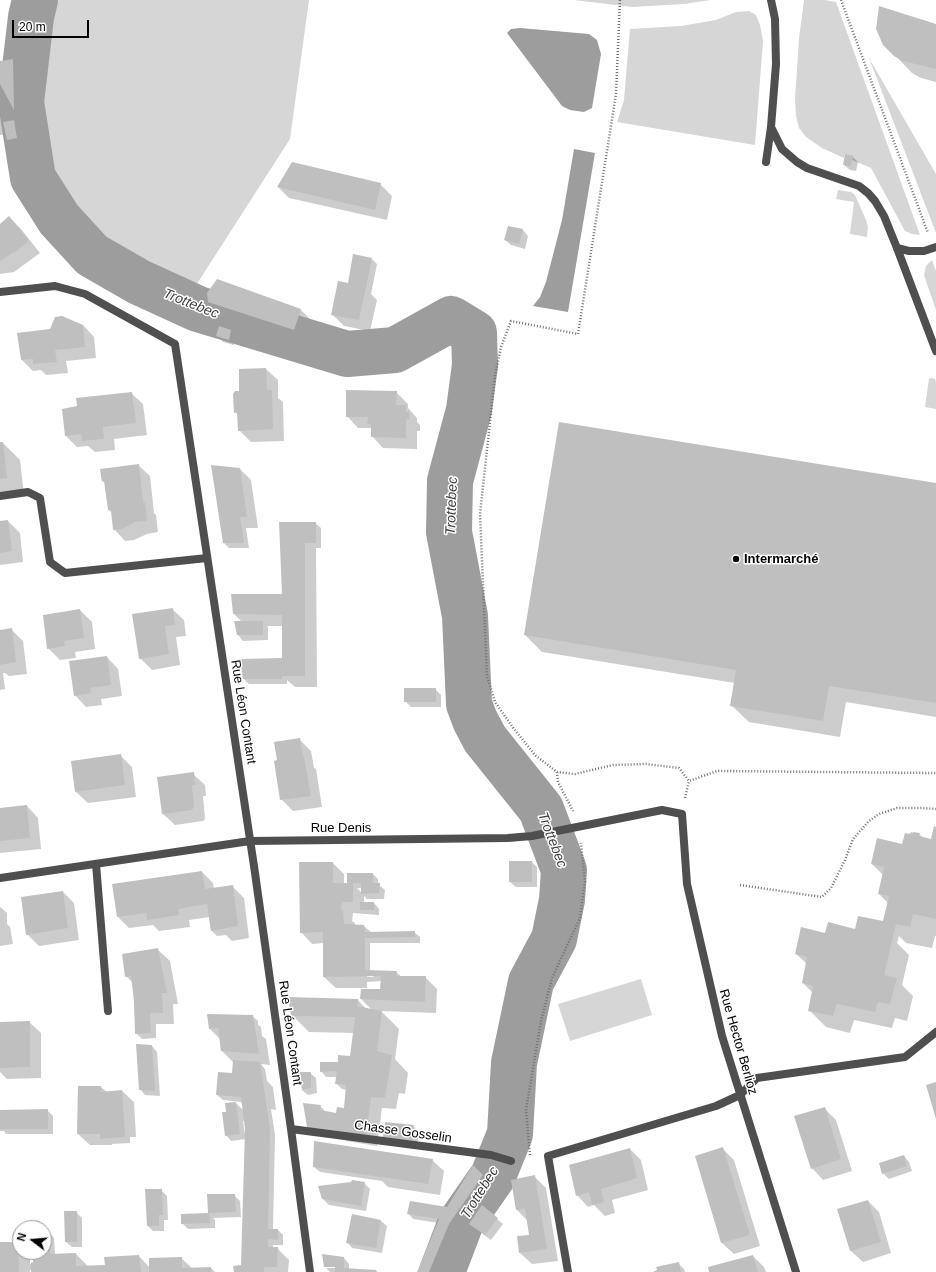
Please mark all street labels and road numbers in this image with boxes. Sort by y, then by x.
street label: Rue Léon Contant [227,659,259,765]
street label: Rue Denis [311,820,371,836]
street label: Rue Léon Contant [275,980,305,1086]
street label: Rue Hector Berlioz [715,987,761,1097]
street label: Chasse Gosselin [353,1117,453,1147]

